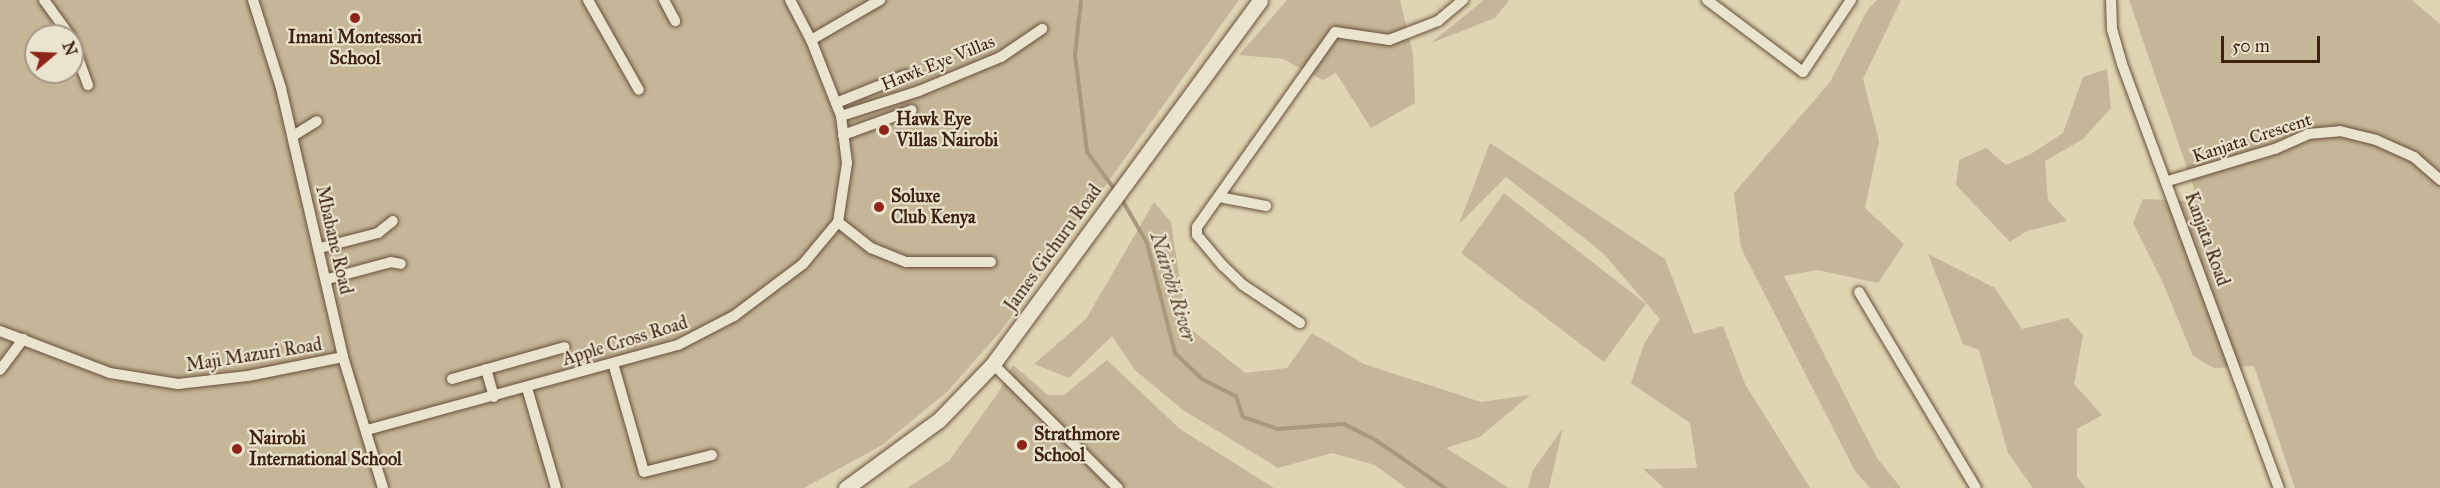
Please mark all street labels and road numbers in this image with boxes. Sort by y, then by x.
street label: Hawk Eye Villas [878,30,998,96]
street label: Kanjata Crescent [2190,109,2314,167]
street label: James Gichuru Road [1000,180,1106,316]
street label: Mbabane Road [311,184,357,296]
street label: Kanjata Road [2180,189,2234,289]
street label: Apple Cross Road [560,312,690,370]
street label: Maji Mazuri Road [184,334,324,376]

